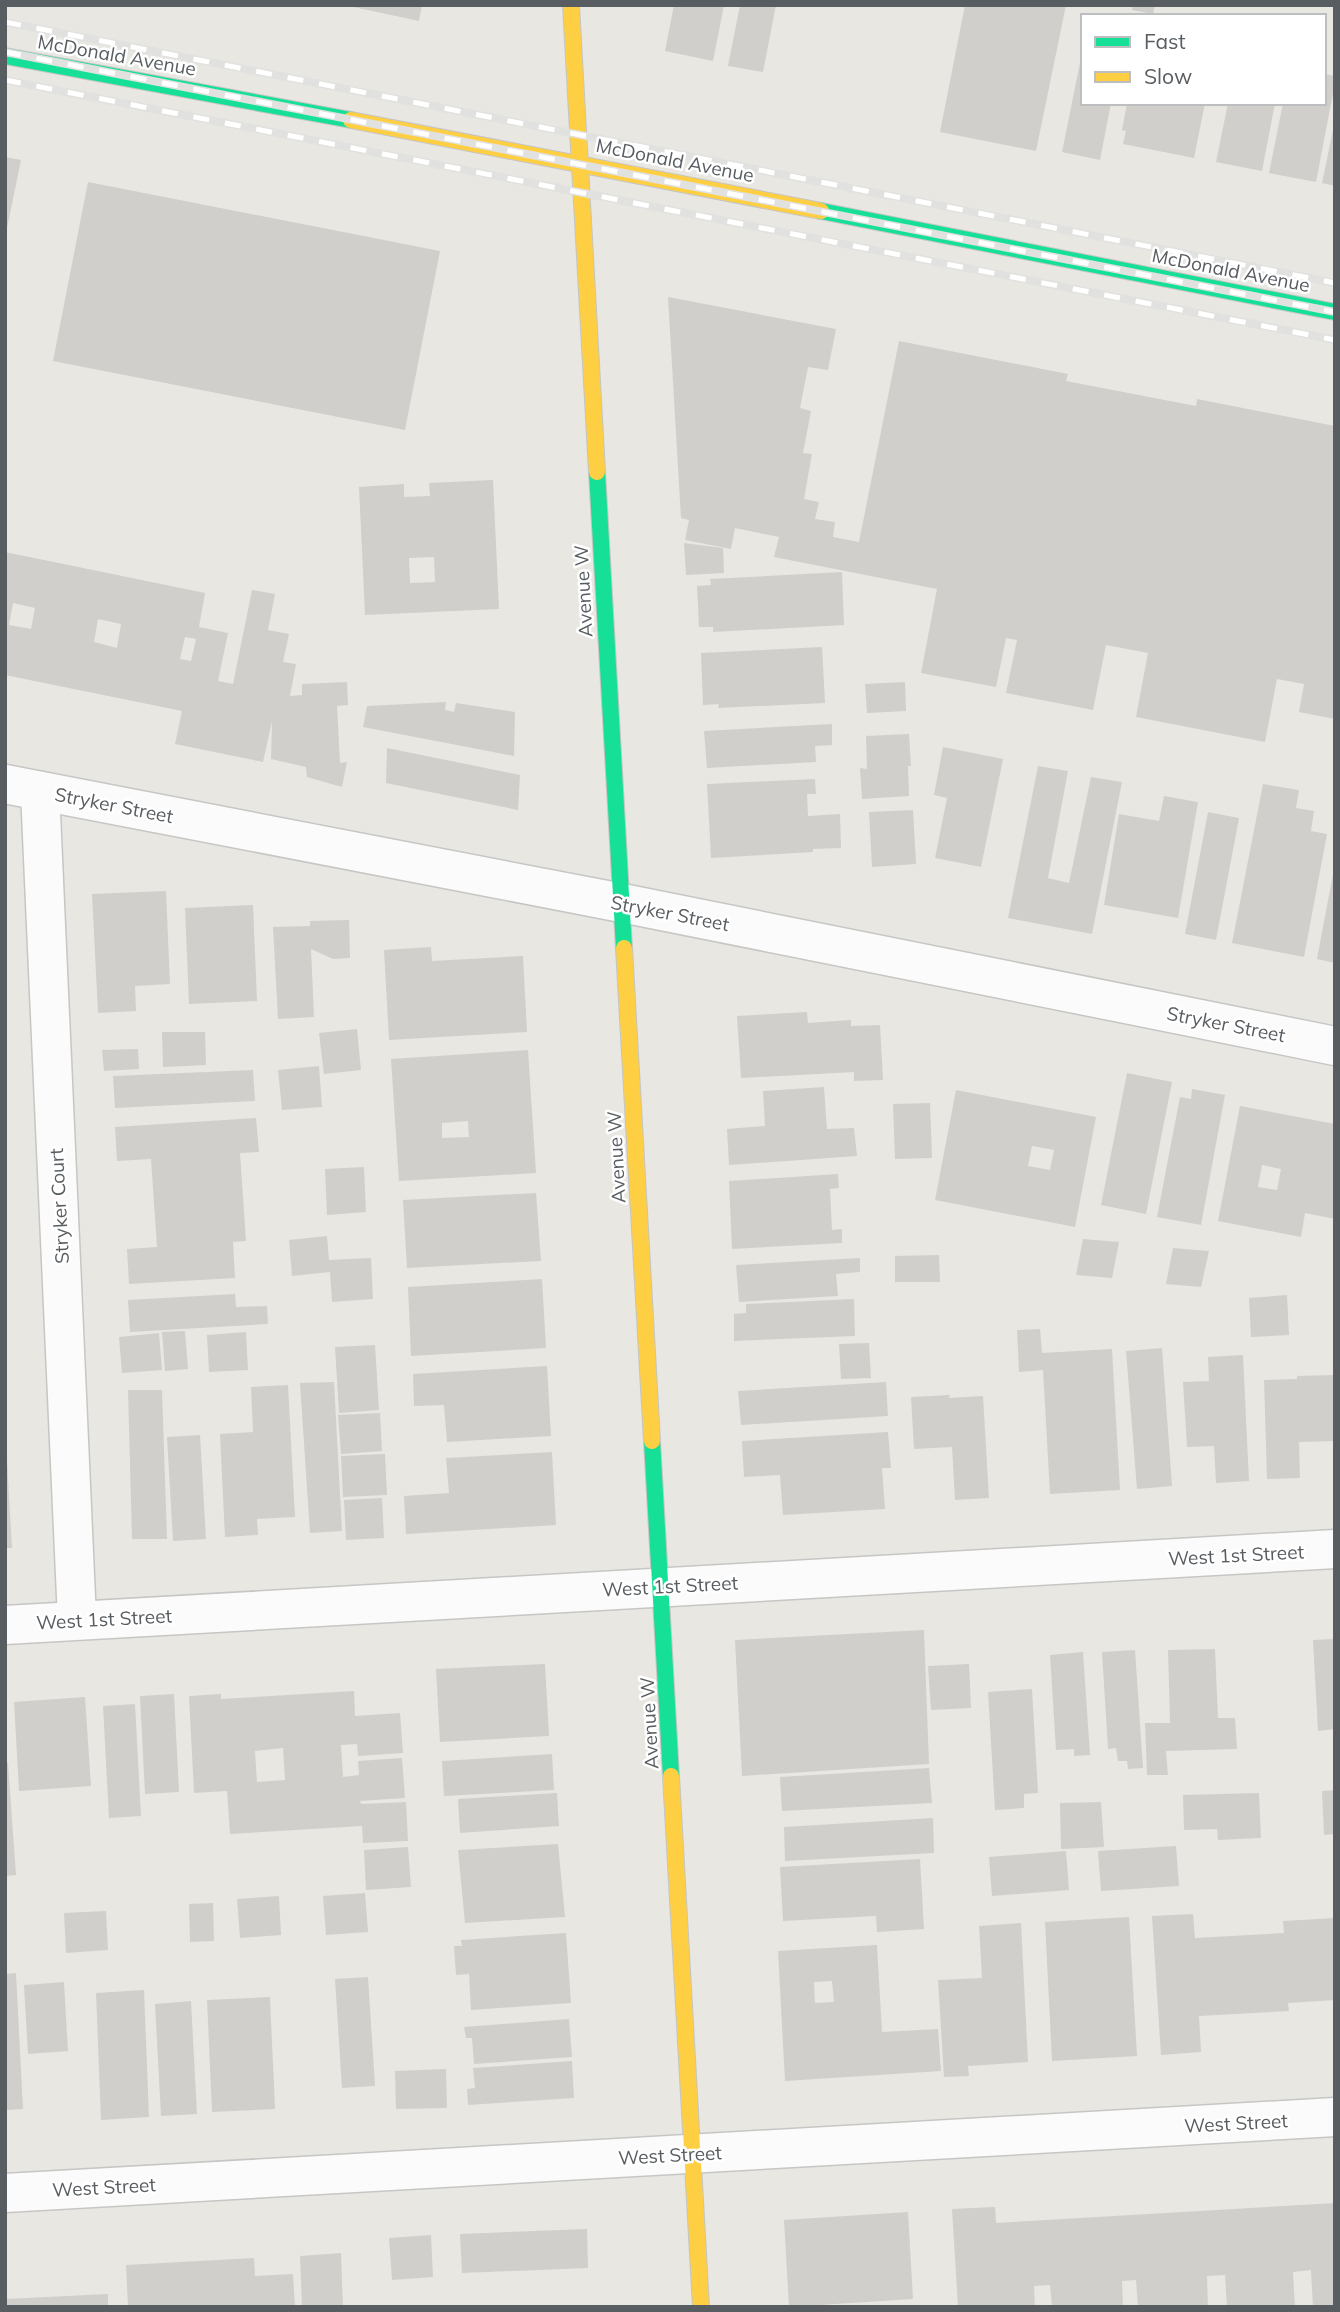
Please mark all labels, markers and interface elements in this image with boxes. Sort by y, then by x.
legend [1081,14,1326,105]
text: Fast [1144,28,1186,54]
street label: McDonald Avenue [36,29,198,81]
text: Slow [1144,63,1192,89]
street label: McDonald Avenue [594,133,756,187]
street label: McDonald Avenue [1150,243,1312,297]
street label: Avenue W [569,544,597,638]
street label: Stryker Street [53,782,176,828]
street label: Stryker Street [609,890,732,936]
street label: Stryker Street [1165,1001,1288,1047]
street label: Avenue W [602,1110,630,1204]
street label: Stryker Court [44,1147,74,1265]
street label: West 1st Street [1167,1539,1305,1571]
street label: West 1st Street [601,1570,739,1602]
street label: West 1st Street [35,1603,173,1635]
street label: Avenue W [635,1676,663,1770]
street label: West Street [1184,2108,1289,2138]
street label: West Street [618,2140,723,2170]
street label: West Street [52,2172,157,2202]

